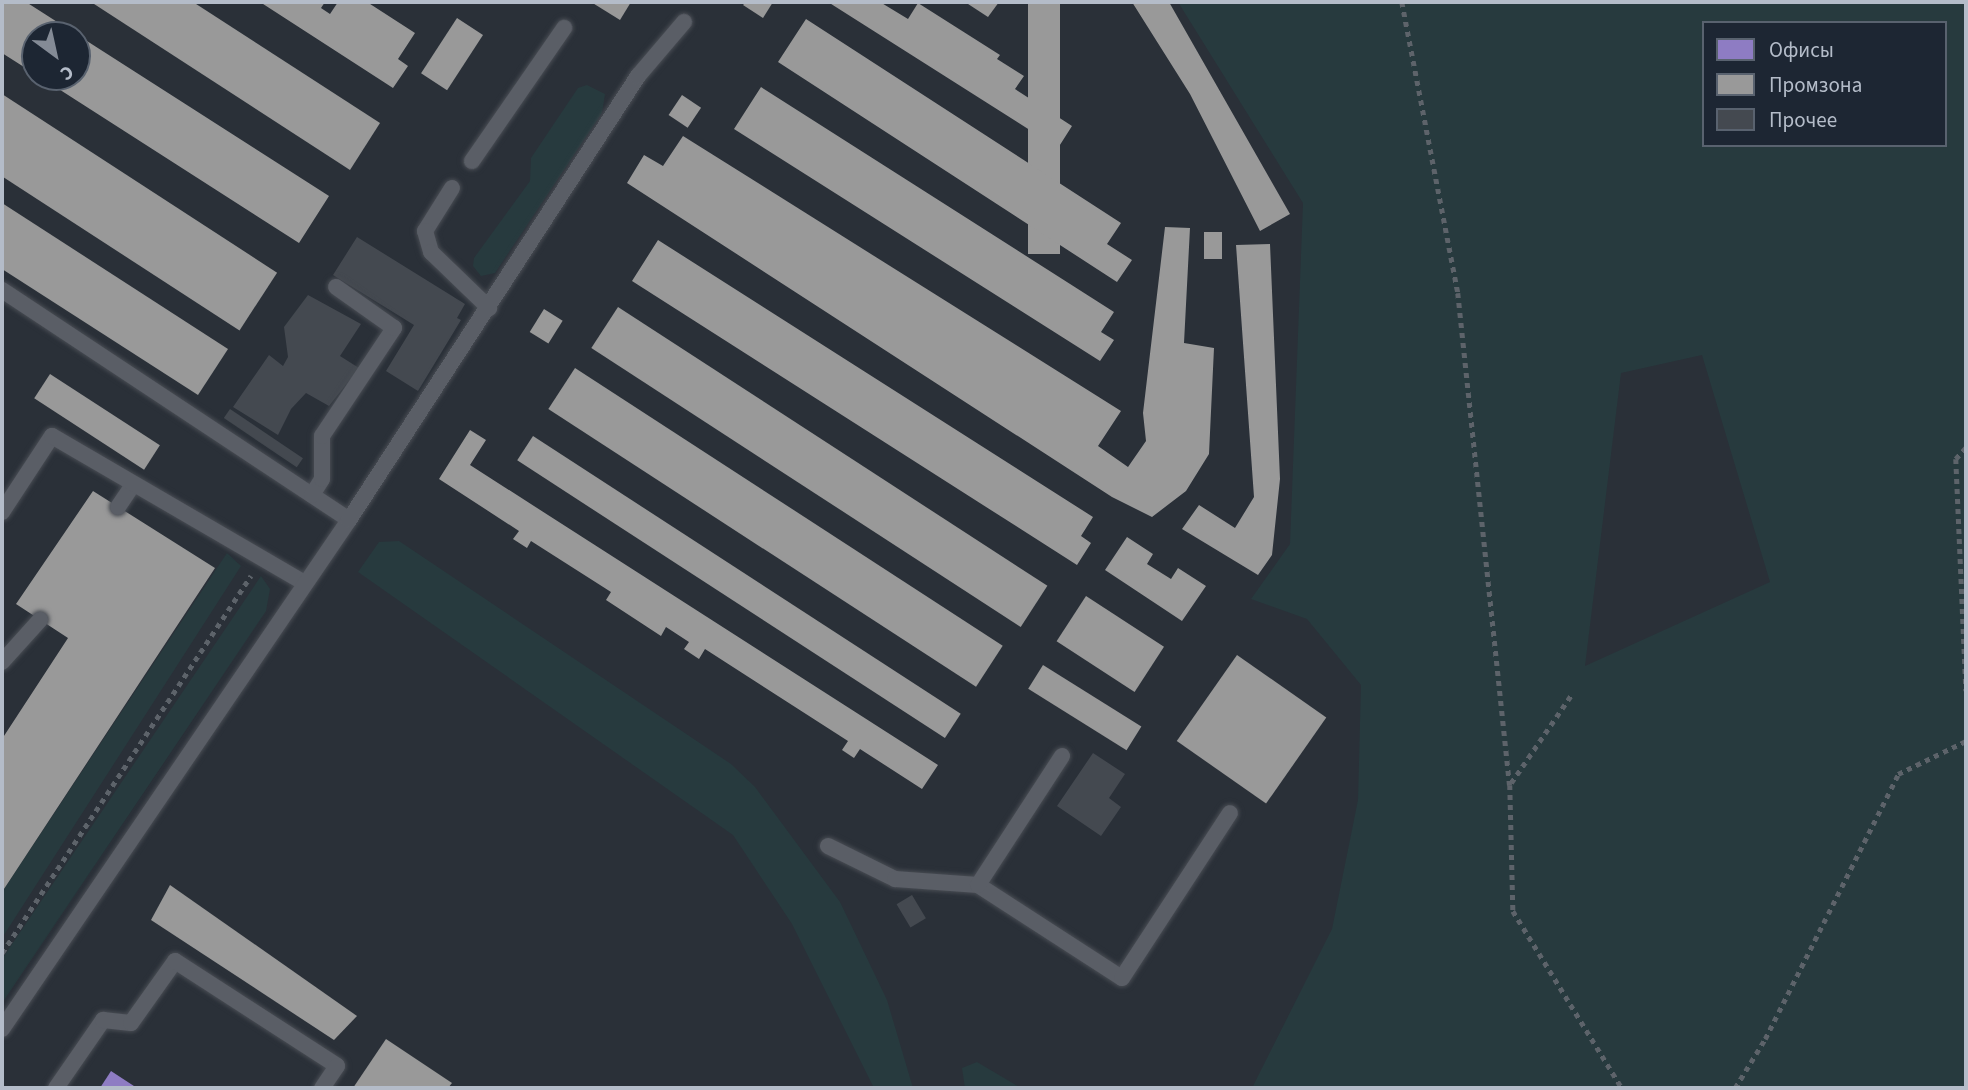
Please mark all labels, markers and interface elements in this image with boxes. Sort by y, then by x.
north arrow [21,21,91,91]
legend [1702,21,1947,147]
text: Офисы [1769,35,1834,65]
text: С [55,58,79,87]
text: Промзона [1769,70,1862,100]
text: Прочее [1769,105,1837,135]

